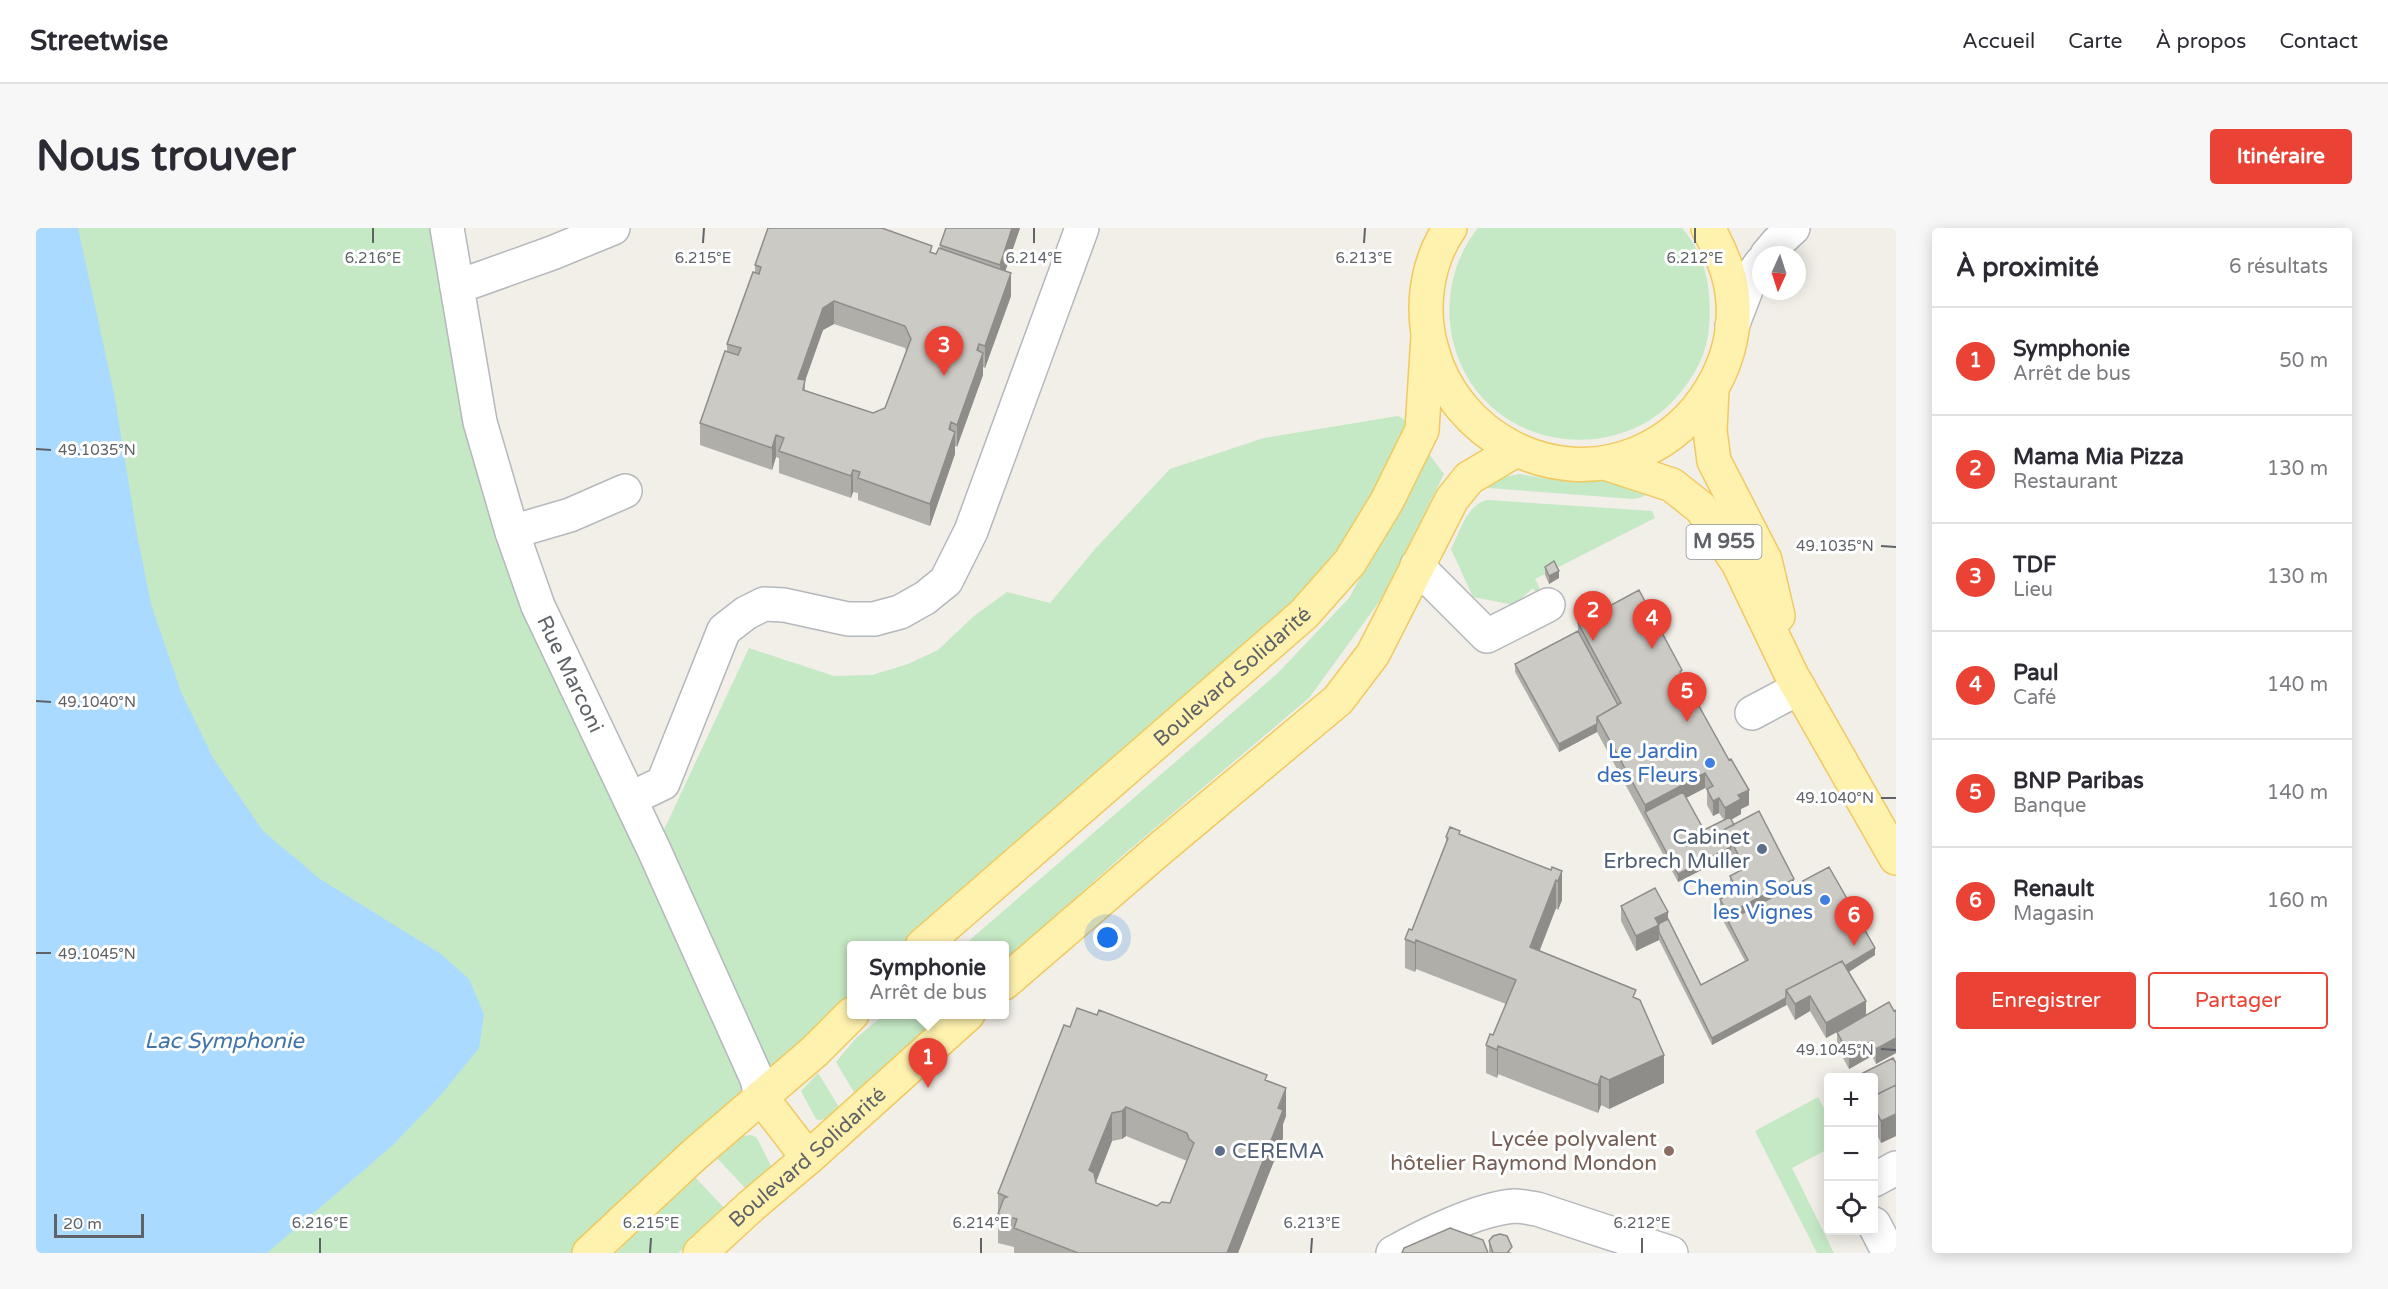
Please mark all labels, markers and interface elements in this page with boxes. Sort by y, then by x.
text: Streetwise [30,24,168,58]
text: Accueil [1962,29,2035,54]
text: Carte [2068,29,2122,54]
text: À propos [2155,29,2246,54]
text: Contact [2279,29,2358,54]
button: Itinéraire [2210,129,2352,184]
text: Nous trouver [36,131,296,182]
north arrow [1752,246,1806,300]
text: 6.216°E [345,249,401,267]
text: 6.215°E [675,249,731,267]
text: 6.214°E [1006,249,1062,267]
text: 6.213°E [1336,249,1392,267]
text: 6.212°E [1667,249,1723,267]
text: À proximité [1956,252,2099,283]
text: 6 résultats [2229,255,2328,279]
pin: 3 [924,326,964,376]
text: Symphonie [2013,336,2130,362]
text: 1 [1969,349,1982,373]
text: 50 m [2279,349,2328,373]
text: Arrêt de bus [2013,362,2131,386]
text: 49.1035°N [58,441,136,459]
text: Mama Mia Pizza [2013,444,2184,470]
text: 2 [1969,457,1982,481]
text: 130 m [2267,457,2328,481]
text: Restaurant [2013,470,2118,494]
road number: M 955 [1686,525,1762,559]
text: 49.1035°N [1796,537,1874,555]
text: TDF [2013,552,2056,578]
text: 3 [1969,565,1982,589]
text: 130 m [2267,565,2328,589]
text: Lieu [2013,578,2053,602]
pin: 2 [1574,592,1612,641]
pin: 4 [1632,600,1672,649]
street label: Boulevard Solidarité [1148,601,1316,752]
street label: Rue Marconi [532,611,609,737]
text: Paul [2013,660,2058,686]
pin: 5 [1668,672,1706,722]
text: 4 [1969,673,1982,697]
text: 140 m [2267,673,2328,697]
text: Café [2013,686,2056,710]
text: 49.1040°N [58,693,136,711]
place label: Le Jardin des Fleurs [1597,739,1698,788]
marker: Le Jardin des Fleurs [1703,756,1717,770]
text: BNP Paribas [2013,768,2144,794]
text: 5 [1969,781,1982,805]
text: 140 m [2267,781,2328,805]
text: 49.1040°N [1796,789,1874,807]
text: Banque [2013,794,2086,818]
place label: Cabinet Erbrech Muller [1603,825,1750,874]
marker: Cabinet Erbrech Muller [1755,842,1769,856]
place label: Chemin Sous les Vignes [1682,876,1813,925]
text: Renault [2013,876,2094,902]
text: 6 [1969,889,1982,913]
text: 160 m [2267,889,2328,913]
marker: Chemin Sous les Vignes [1818,893,1832,907]
pin: 6 [1834,896,1874,946]
text: Magasin [2013,902,2094,926]
your location [1093,923,1122,952]
popup [847,941,1009,1019]
text: 49.1045°N [58,945,136,963]
text: Symphonie [869,955,986,981]
button: Enregistrer [1956,972,2136,1029]
button: Partager [2148,972,2328,1029]
text: Arrêt de bus [869,981,987,1005]
water label: Lac Symphonie [144,1028,305,1054]
pin: 1 [908,1038,948,1088]
text: 49.1045°N [1796,1041,1874,1059]
map controls [1824,1073,1878,1235]
button: + [1824,1073,1878,1127]
street label: Boulevard Solidarité [724,1081,891,1233]
place label: Lycée polyvalent hôtelier Raymond Mondon [1390,1127,1657,1176]
button: − [1824,1127,1878,1181]
place label: CEREMA [1232,1139,1324,1164]
marker: CEREMA [1213,1144,1227,1158]
marker: Lycée polyvalent hôtelier Raymond Mondon [1662,1144,1676,1158]
button: locate [1824,1181,1878,1235]
scale bar [54,1211,144,1238]
text: 20 m [63,1214,102,1234]
text: 6.216°E [292,1214,348,1232]
text: 6.215°E [623,1214,679,1232]
text: 6.214°E [953,1214,1009,1232]
text: 6.213°E [1284,1214,1340,1232]
text: 6.212°E [1614,1214,1670,1232]

